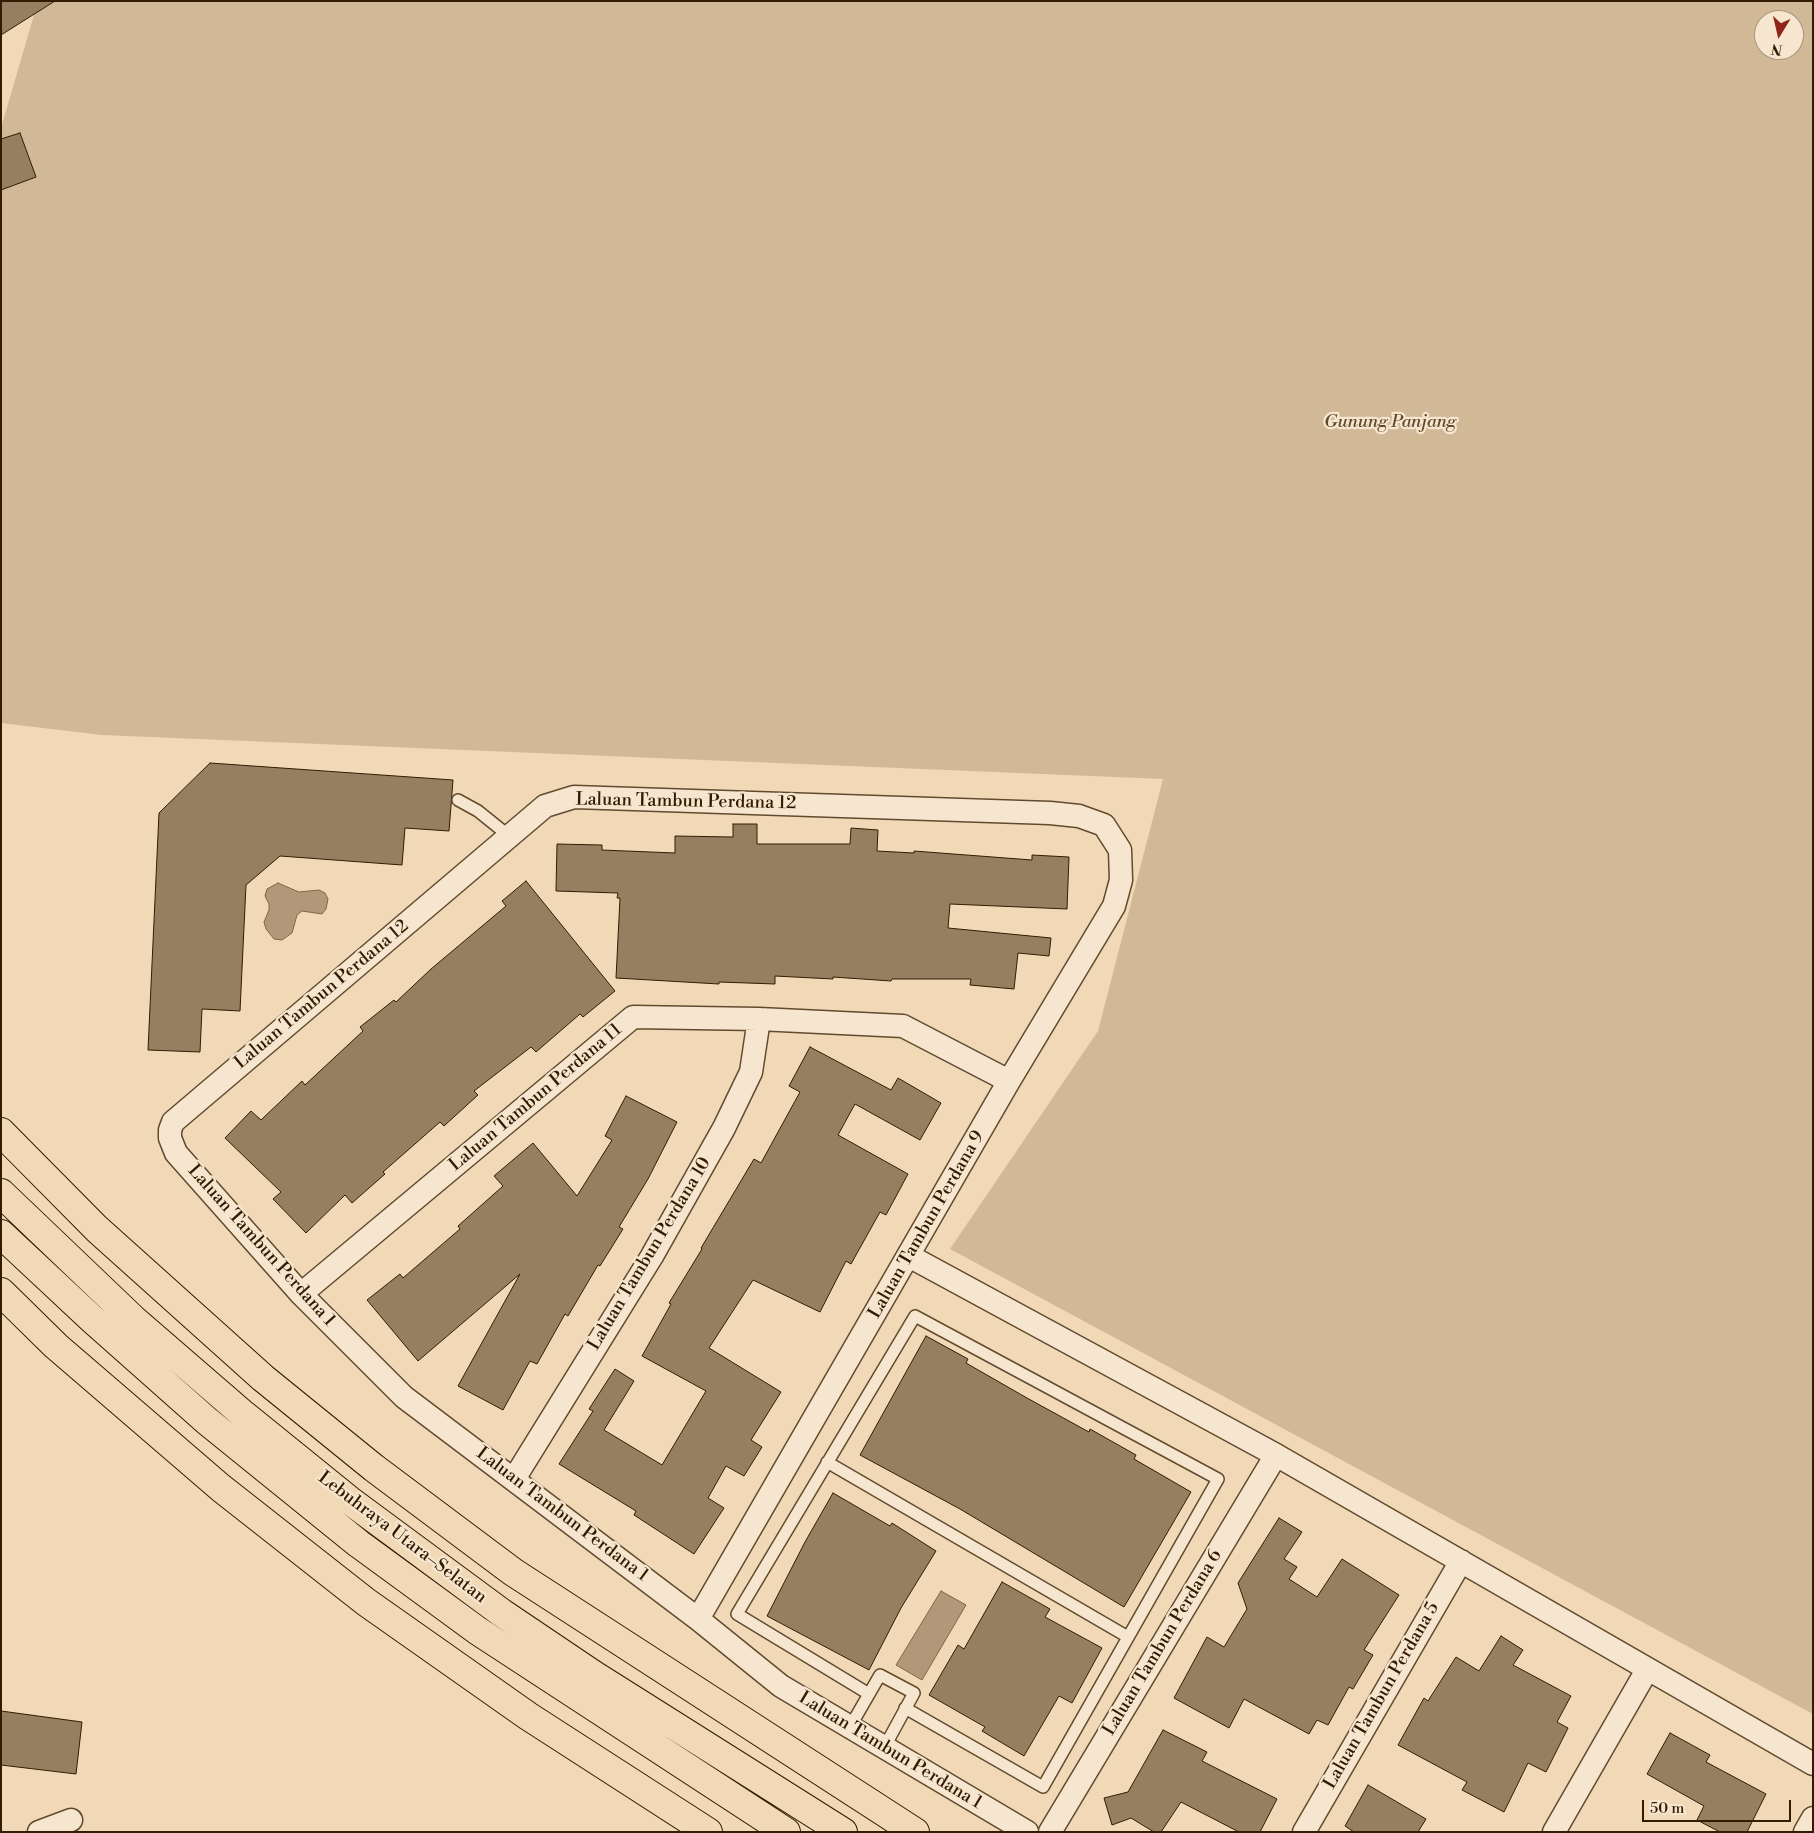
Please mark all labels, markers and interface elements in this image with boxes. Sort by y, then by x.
north arrow [1754,10,1804,60]
text: N [1770,39,1784,59]
park label: Gunung Panjang [1324,412,1456,434]
street label: Laluan Tambun Perdana 12 [575,789,797,815]
street label: Laluan Tambun Perdana 12 [231,916,413,1074]
street label: Laluan Tambun Perdana 11 [445,1020,627,1176]
street label: Laluan Tambun Perdana 9 [864,1127,990,1323]
street label: Laluan Tambun Perdana 10 [584,1154,716,1354]
street label: Laluan Tambun Perdana 1 [183,1161,339,1331]
street label: Laluan Tambun Perdana 1 [472,1443,652,1587]
street label: Lebuhraya Utara–Selatan [313,1467,491,1609]
street label: Laluan Tambun Perdana 6 [1099,1546,1227,1740]
street label: Laluan Tambun Perdana 5 [1320,1599,1444,1793]
street label: Laluan Tambun Perdana 1 [794,1688,986,1814]
scale bar [1644,1790,1793,1822]
text: 50 m [1650,1799,1684,1818]

